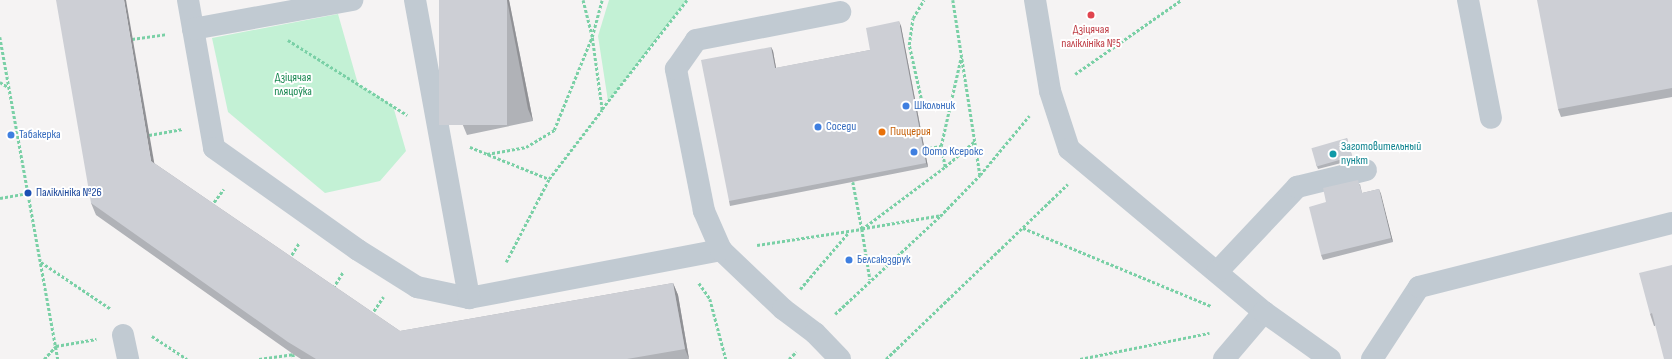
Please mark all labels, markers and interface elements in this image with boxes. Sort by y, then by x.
marker: Дзіцячая паліклініка №5 [1085,9,1097,21]
place label: Дзіцячая паліклініка №5 [1061,23,1121,51]
park label: Дзіцячая пляцоўка [274,71,312,99]
place label: Школьник [914,99,955,113]
marker: Школьник [901,101,911,111]
place label: Соседи [826,120,856,134]
marker: Соседи [813,122,823,132]
place label: Пиццерия [890,125,931,139]
marker: Пиццерия [877,127,887,137]
place label: Табакерка [19,128,61,142]
marker: Табакерка [6,130,16,140]
place label: Заготовительный пункт [1341,140,1421,168]
place label: Фото Ксерокс [922,145,983,159]
marker: Фото Ксерокс [909,147,919,157]
marker: Заготовительный пункт [1328,149,1338,159]
place label: Паліклініка №26 [36,186,102,200]
marker: Паліклініка №26 [23,188,33,198]
place label: Белсаюздрук [857,253,911,267]
marker: Белсаюздрук [844,255,854,265]

